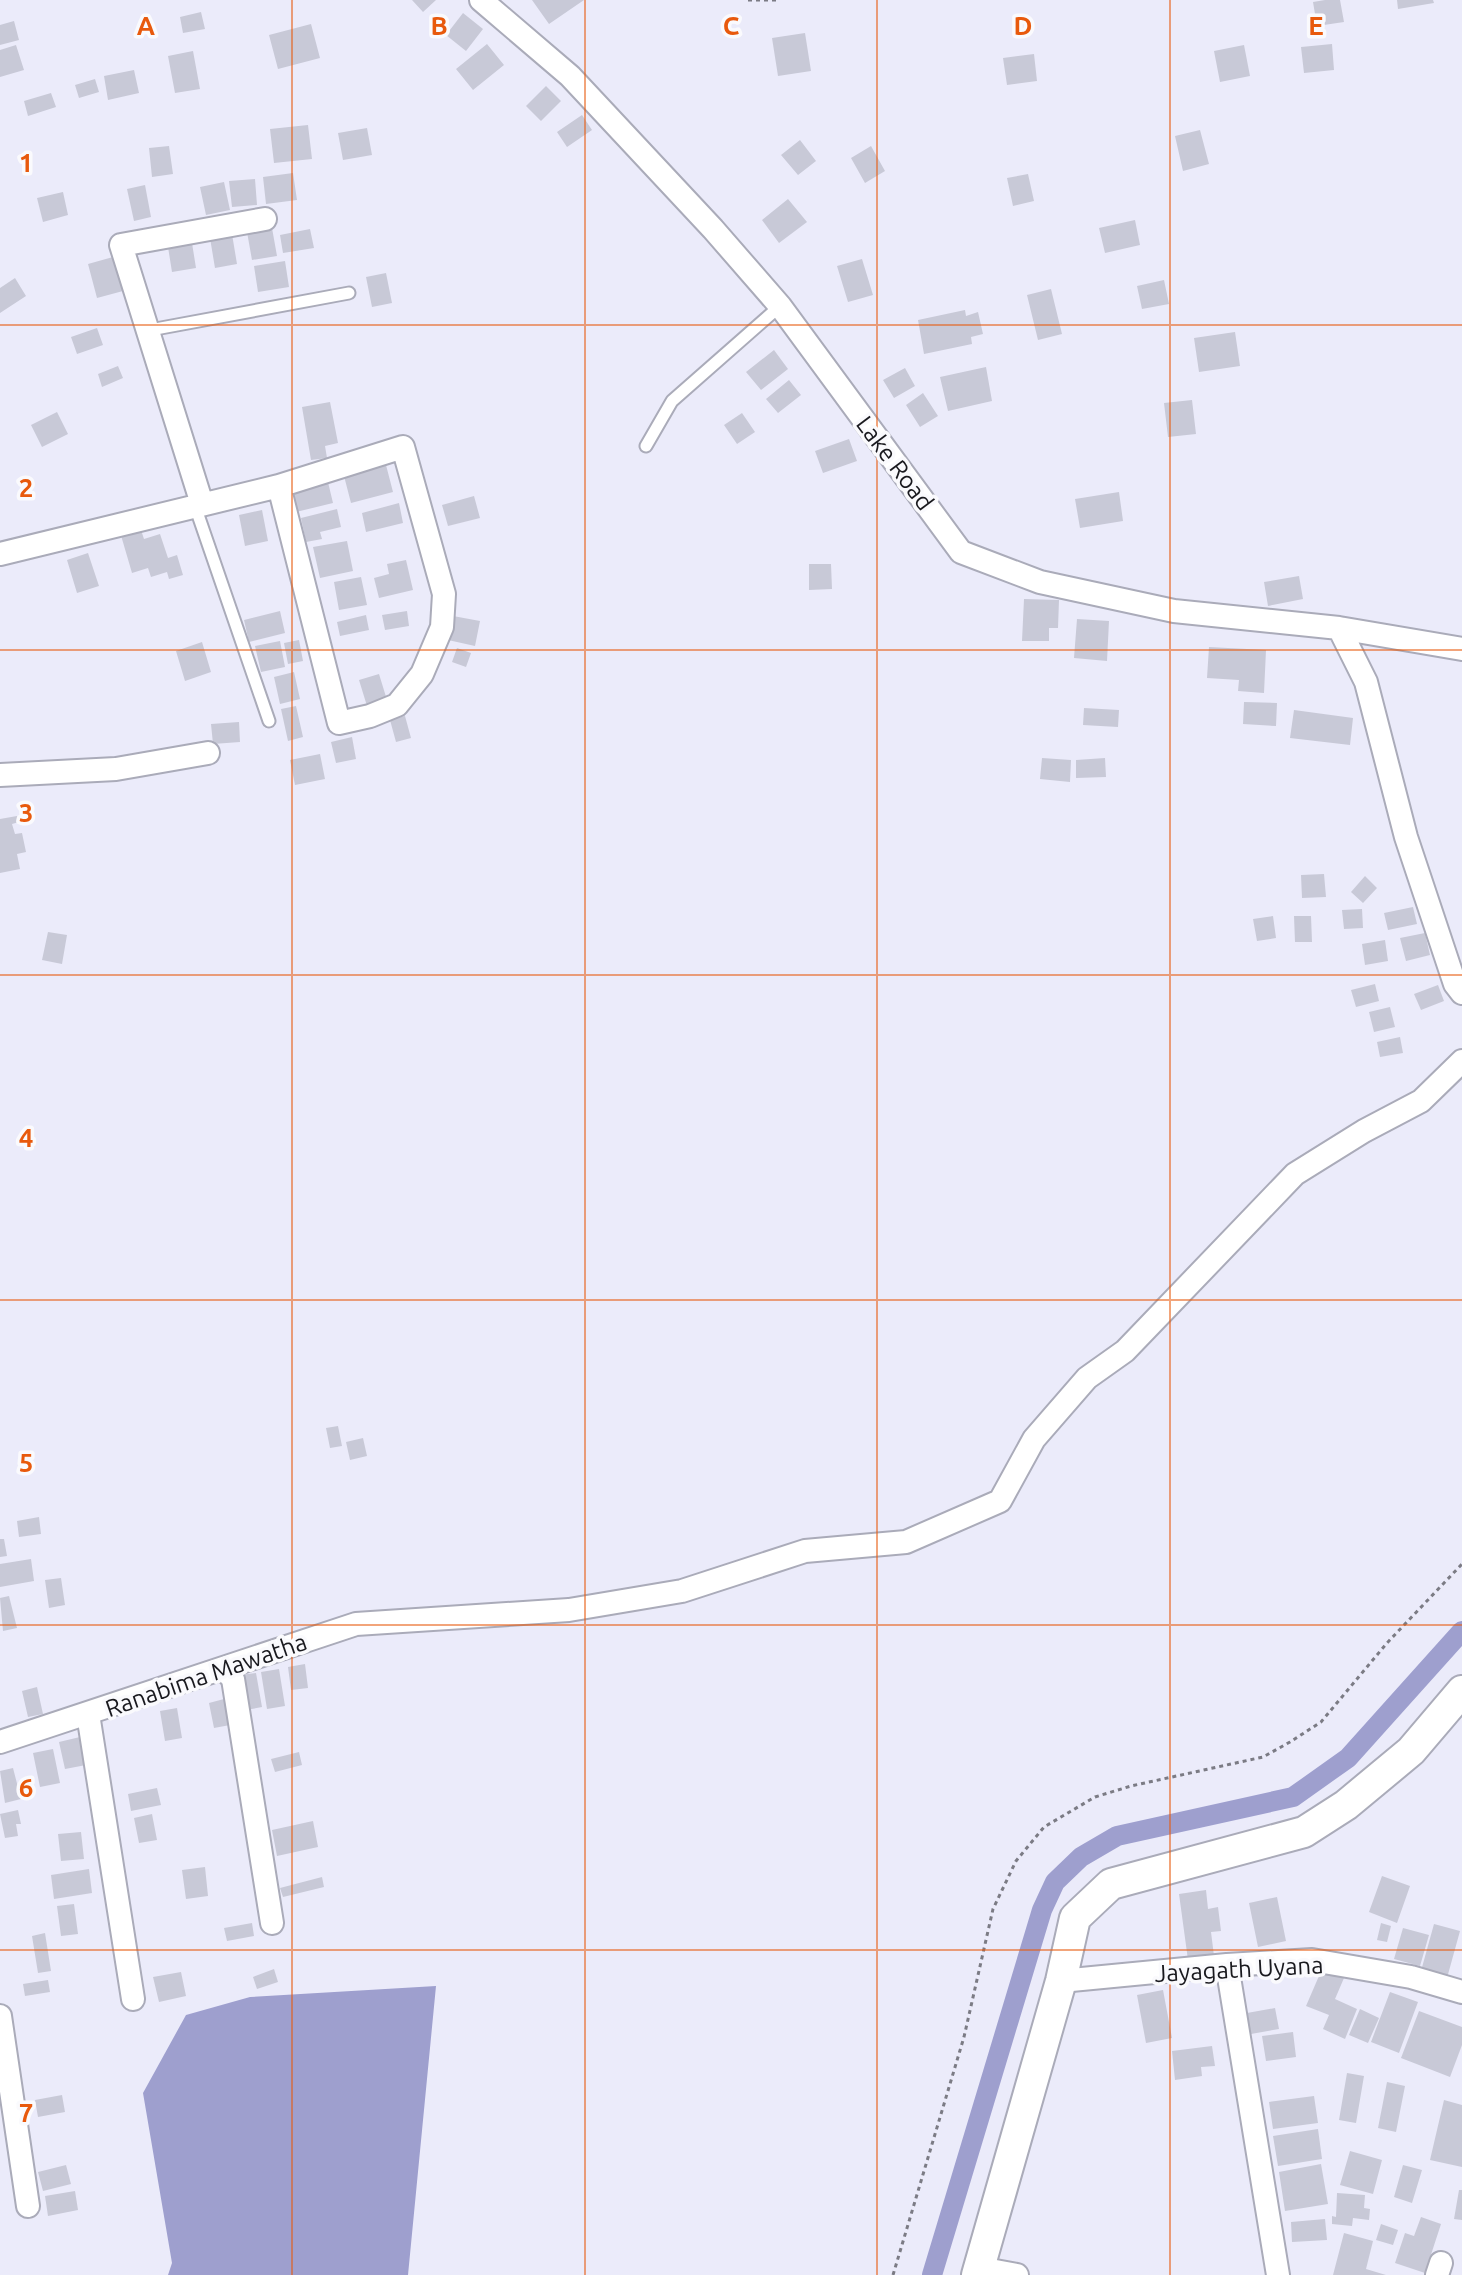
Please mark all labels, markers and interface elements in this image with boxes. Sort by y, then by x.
text: A [137,11,156,40]
text: B [430,11,448,40]
text: C [723,11,740,40]
text: D [1014,11,1032,40]
text: E [1308,11,1324,40]
text: 1 [19,148,33,177]
street label: Lake Road [851,411,939,515]
text: 2 [19,473,33,502]
text: 3 [19,798,33,827]
text: 4 [19,1123,33,1152]
text: 5 [19,1448,33,1477]
street label: Ranabima Mawatha [102,1628,310,1722]
text: 6 [19,1773,33,1802]
street label: Jayagath Uyana [1154,1951,1324,1987]
text: 7 [19,2098,33,2127]

